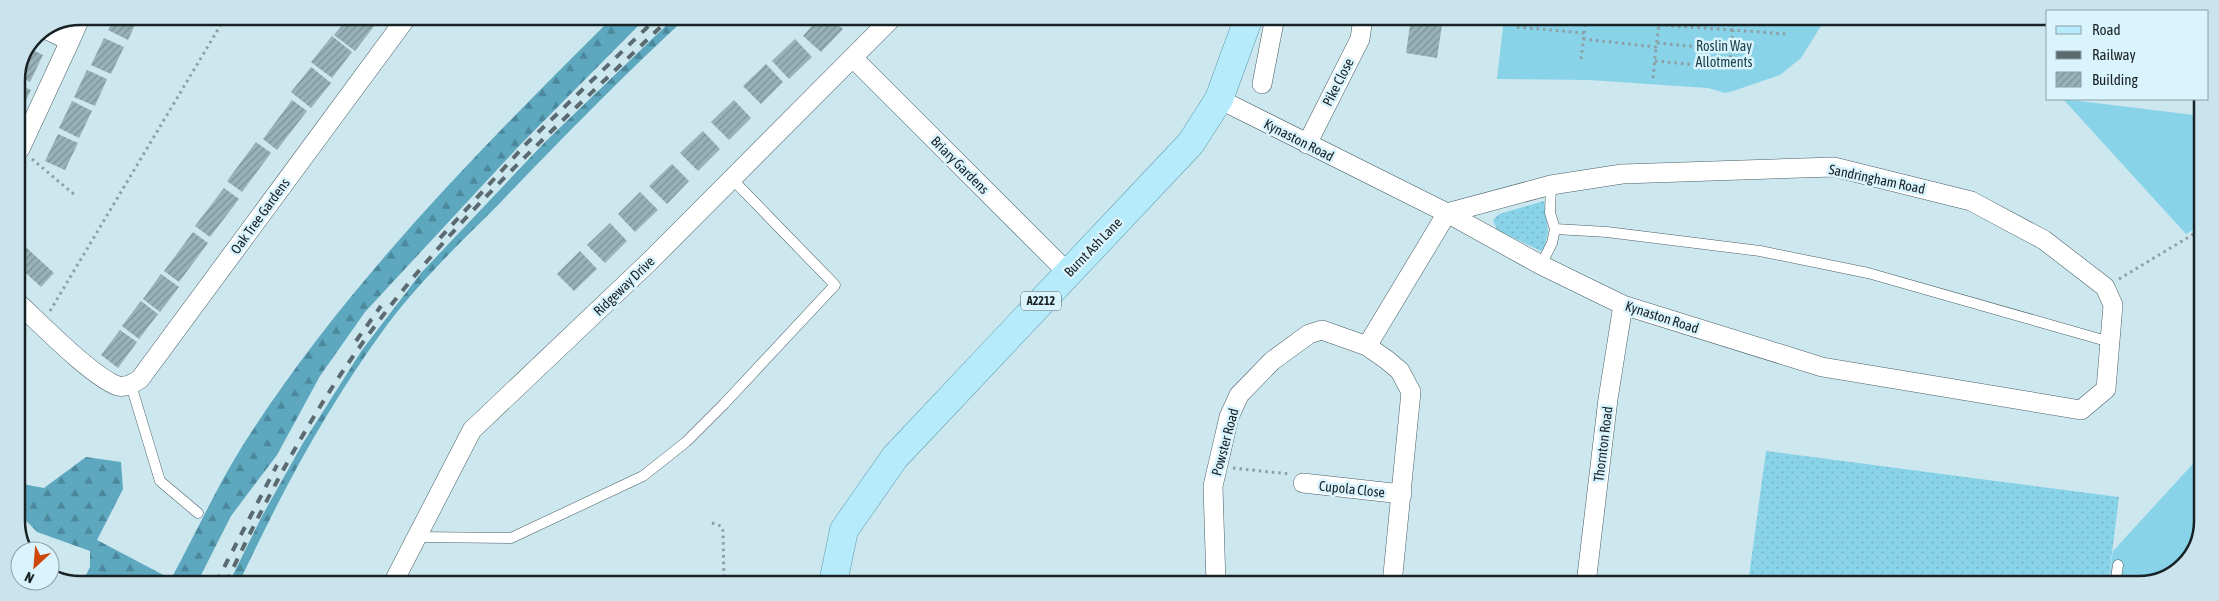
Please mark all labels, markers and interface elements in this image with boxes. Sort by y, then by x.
legend [2046,10,2209,100]
text: Road [2092,21,2121,38]
park label: Roslin Way Allotments [1696,38,1753,70]
text: Railway [2092,46,2136,63]
street label: Pike Close [1319,55,1357,109]
text: Building [2092,71,2138,88]
street label: Kynaston Road [1261,116,1337,164]
street label: Briary Gardens [928,133,992,197]
street label: Sandringham Road [1827,161,1927,197]
street label: Oak Tree Gardens [227,175,293,257]
street label: Burnt Ash Lane [1061,214,1125,280]
street label: Ridgeway Drive [590,253,658,319]
road number: A2212 [1021,292,1061,310]
street label: Kynaston Road [1623,298,1701,336]
street label: Thornton Road [1590,405,1616,483]
street label: Powster Road [1208,406,1242,478]
street label: Cupola Close [1318,478,1386,500]
north arrow [10,541,60,591]
text: N [22,569,37,587]

